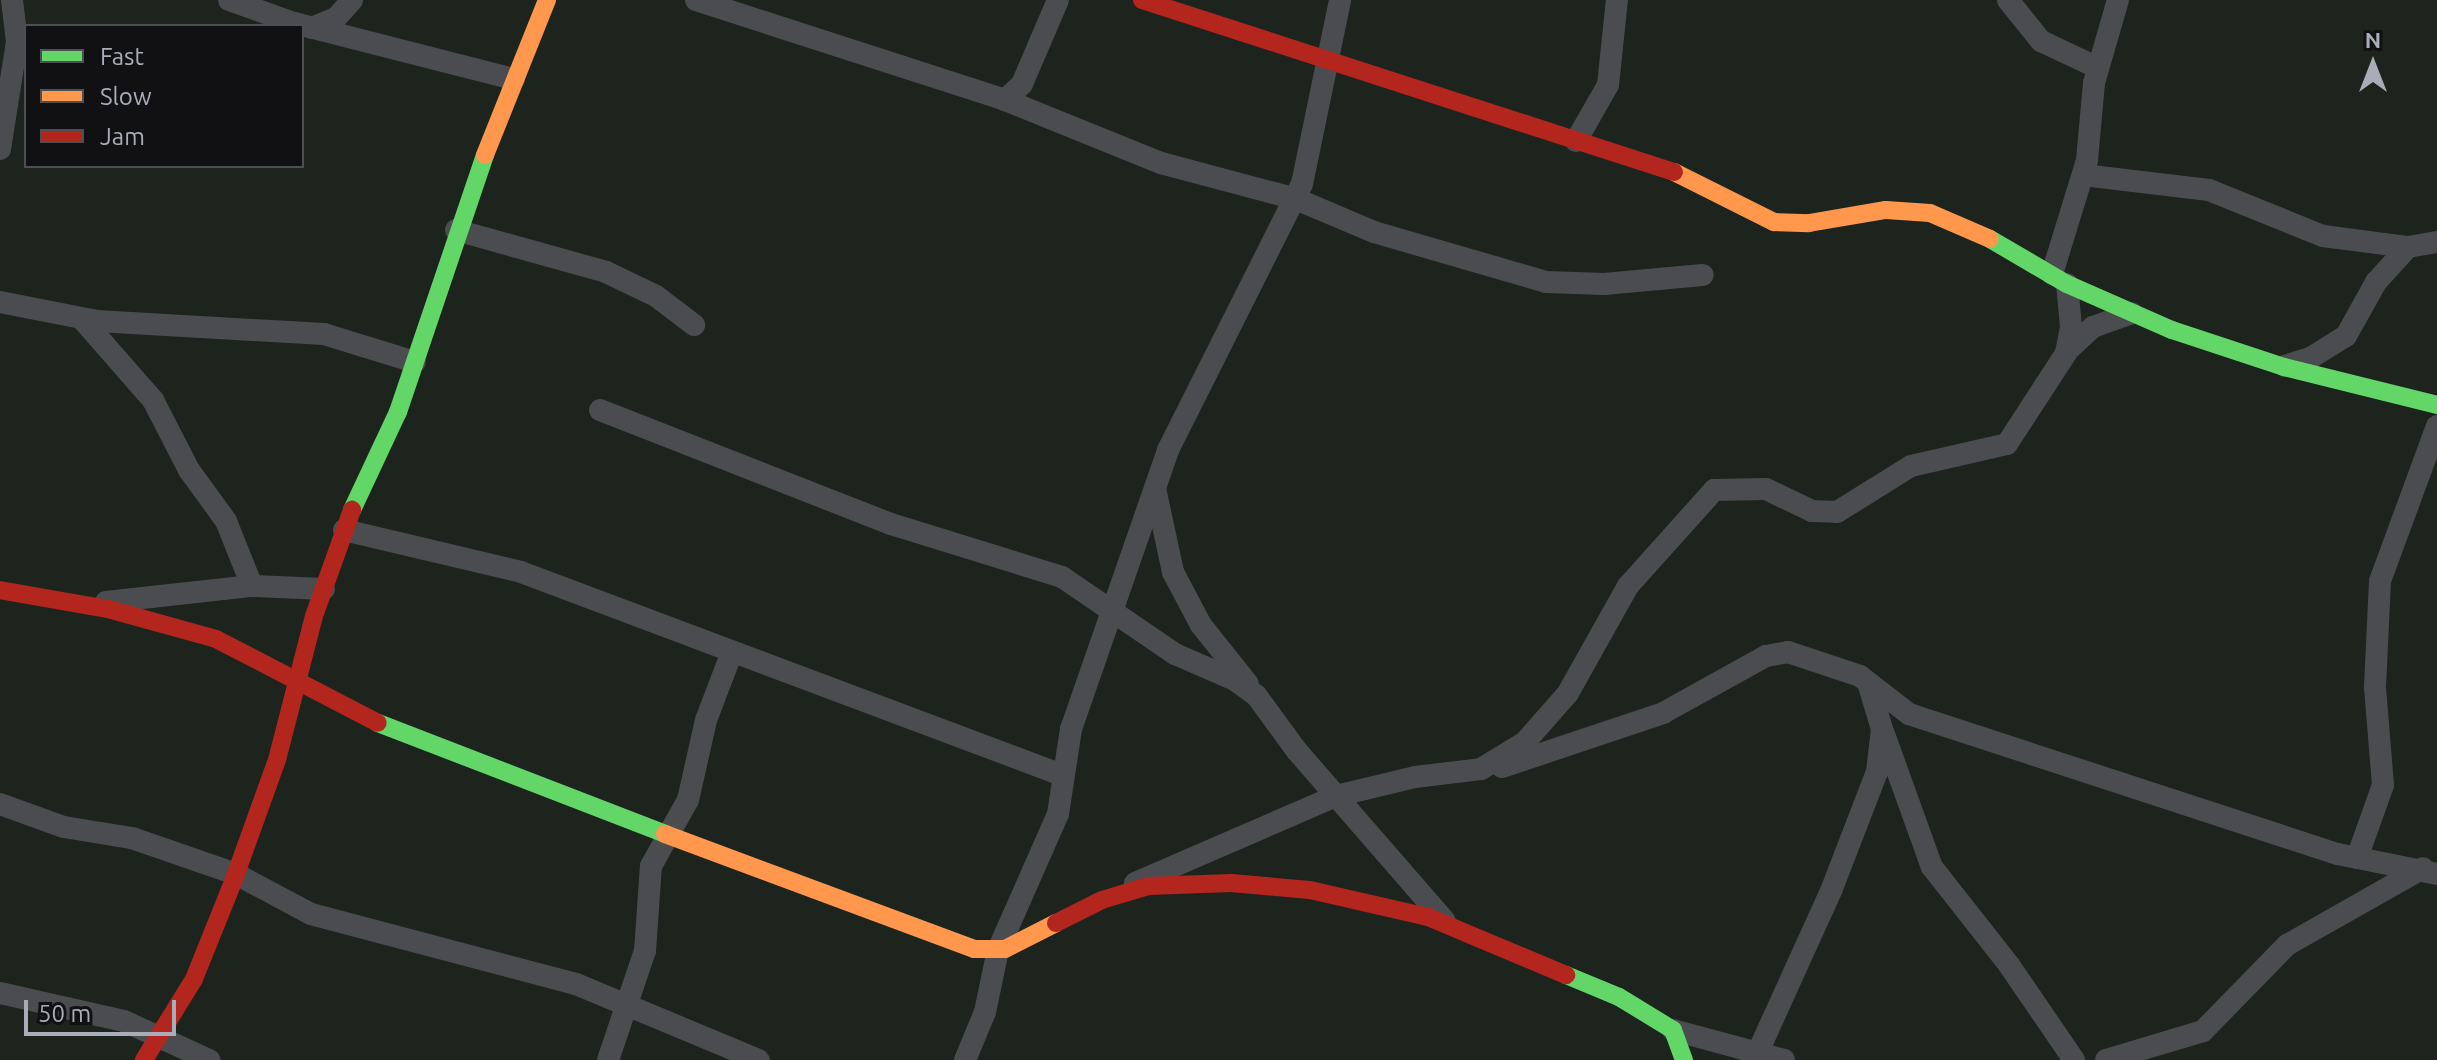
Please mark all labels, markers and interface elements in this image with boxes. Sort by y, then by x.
legend [24,24,304,168]
north arrow [2333,24,2413,104]
text: N [2365,27,2381,52]
text: Fast [100,43,144,70]
text: Slow [100,83,152,110]
text: Jam [100,123,145,150]
scale bar [28,984,180,1034]
text: 50 m [38,1000,91,1027]

